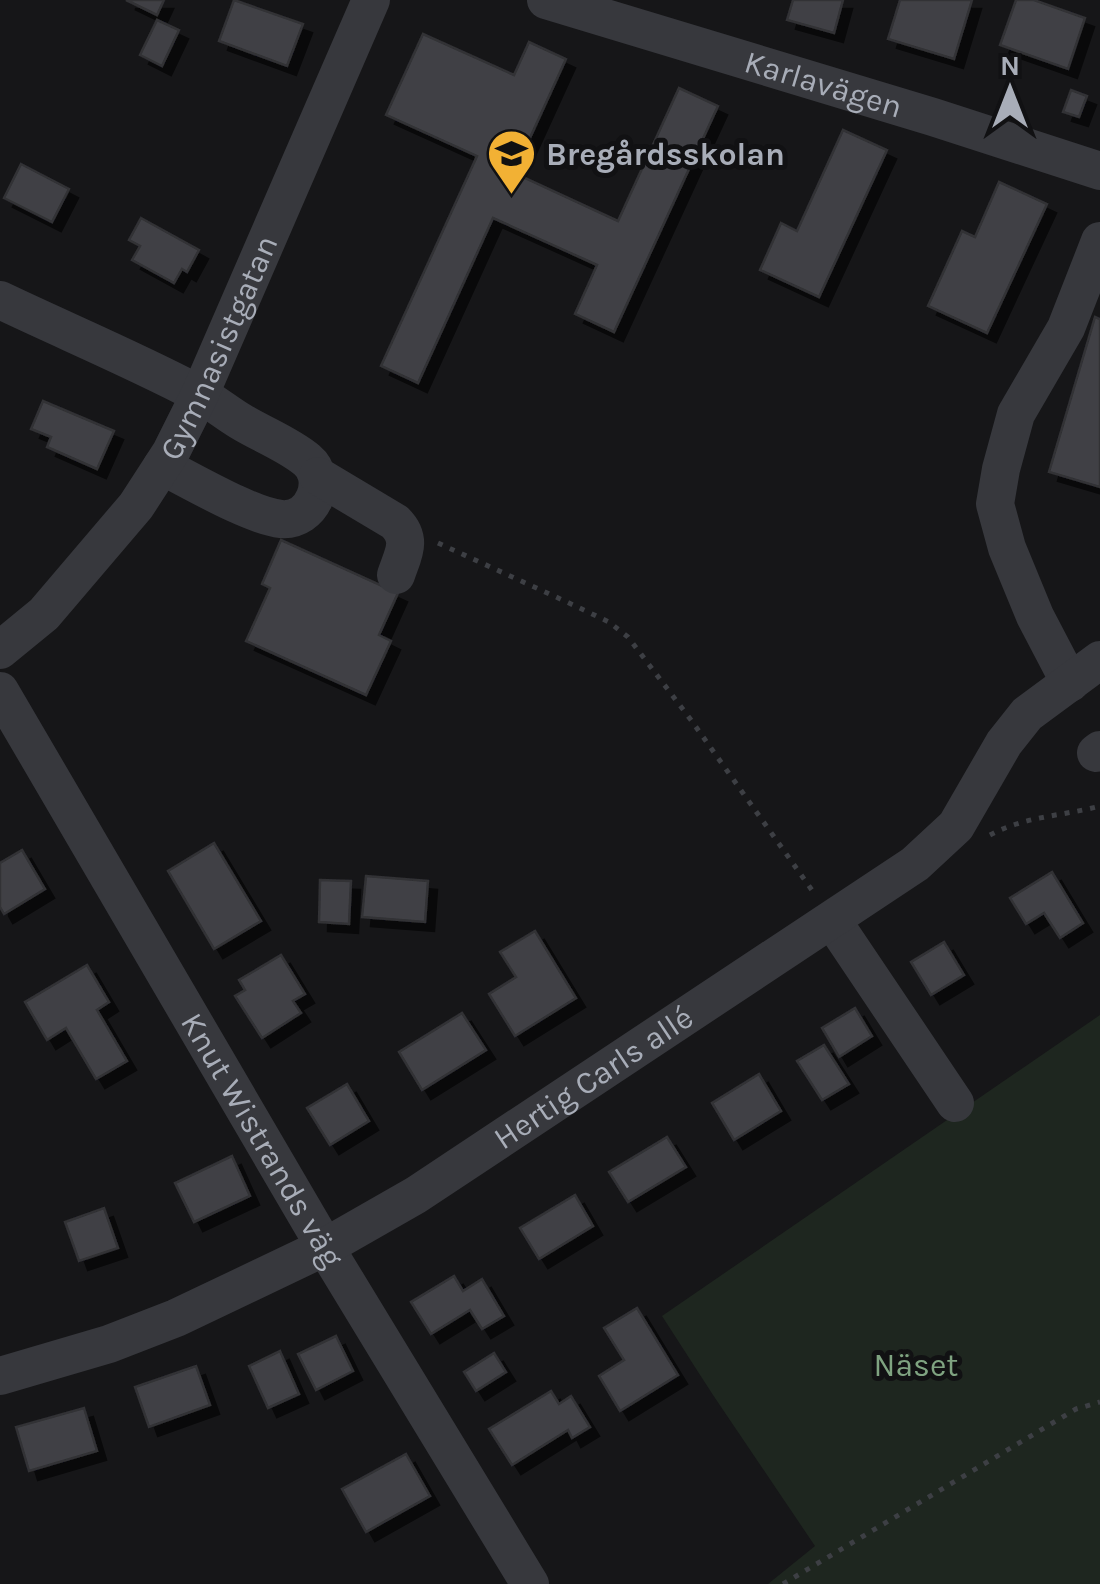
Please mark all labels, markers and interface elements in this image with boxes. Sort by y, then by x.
north arrow [960,40,1060,140]
street label: Karlavägen [740,43,907,125]
text: N [1000,49,1020,82]
school or university icon: Bregårdsskolan [485,128,537,196]
place label: Bregårdsskolan [546,136,785,173]
street label: Gymnasistgatan [152,230,285,466]
street label: Hertig Carls allé [487,998,700,1157]
street label: Knut Wistrands väg [174,1006,351,1274]
park label: Näset [874,1347,958,1384]

